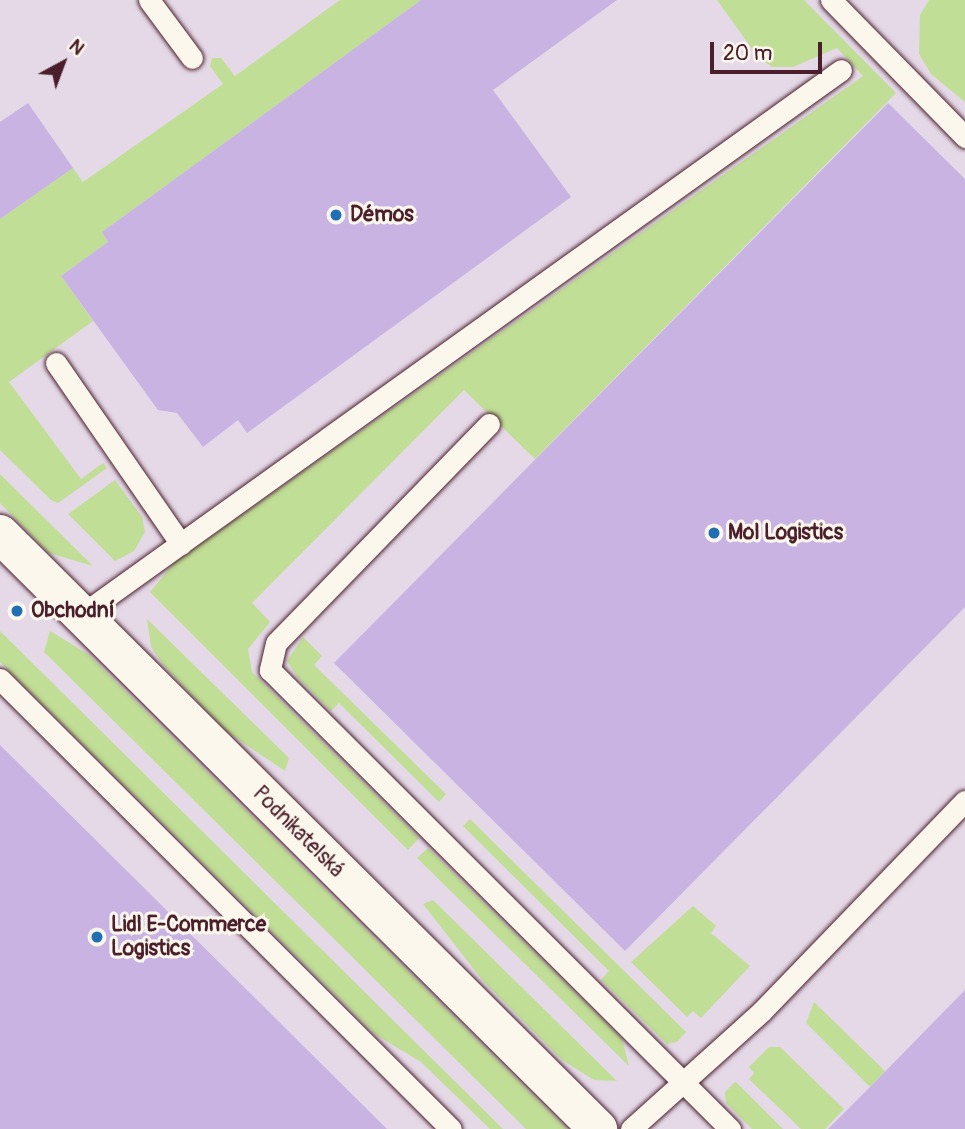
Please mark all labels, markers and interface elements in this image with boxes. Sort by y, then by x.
north arrow [28,28,98,98]
scale bar [713,28,825,72]
text: N [64,34,89,60]
text: 20 m [723,40,772,67]
place label: Démos [350,202,414,228]
marker: Démos [328,207,344,223]
place label: Mol Logistics [728,520,843,546]
marker: Mol Logistics [706,525,722,541]
place label: Obchodní [31,598,115,624]
marker: Obchodní [9,603,25,619]
street label: Podnikatelská [247,781,349,883]
place label: Lidl E-Commerce Logistics [111,912,266,962]
marker: Lidl E-Commerce Logistics [89,929,105,945]

